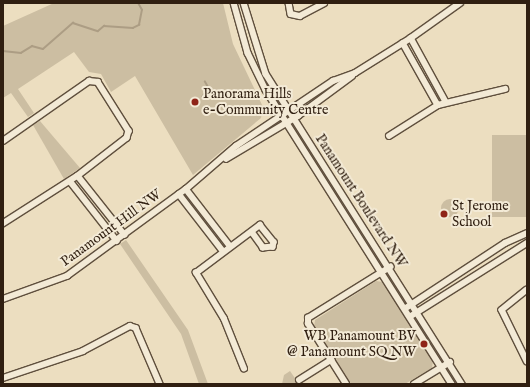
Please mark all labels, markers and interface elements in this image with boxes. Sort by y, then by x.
place label: Panorama Hills e-Community Centre [203,86,328,118]
marker: Panorama Hills e-Community Centre [190,97,200,107]
street label: Panamount Boulevard NW [311,131,411,271]
street label: Panamount Hill NW [57,186,165,270]
place label: St Jerome School [452,198,509,230]
marker: St Jerome School [439,209,449,219]
place label: WB Panamount BV @ Panamount SQ NW [287,328,416,360]
marker: WB Panamount BV @ Panamount SQ NW [419,339,429,349]

